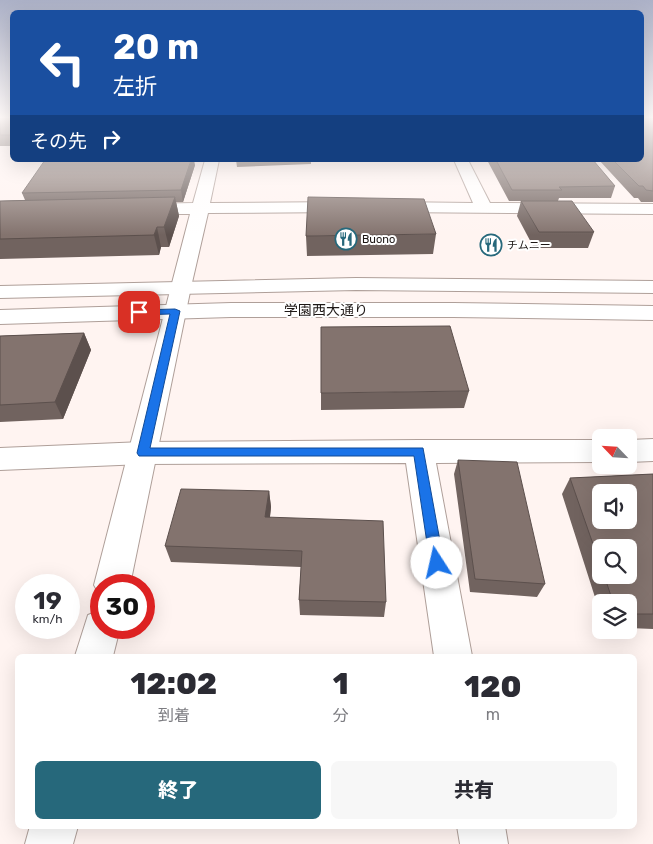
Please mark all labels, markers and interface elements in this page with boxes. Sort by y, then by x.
text: 20 m [113,26,199,68]
icon: left [30,30,95,95]
text: 左折 [113,73,157,100]
icon: right [97,125,125,153]
text: その先 [30,130,87,153]
restaurant icon: Buono [334,227,358,251]
place label: Buono [362,233,395,246]
restaurant icon: チムニー [479,233,503,257]
place label: チムニー [507,239,551,252]
pin [118,291,160,333]
icon: arrive [125,298,153,326]
street label: 学園西大通り [284,302,368,319]
north arrow [592,429,638,474]
map controls [592,429,637,639]
button: sound [592,484,637,529]
position arrow [410,536,462,588]
button: search [592,539,637,584]
speed limit sign: 30 [90,574,155,639]
text: 19 [33,586,62,615]
button: layers [592,594,637,639]
text: km/h [33,612,62,626]
text: 12:02 [131,666,217,702]
text: 1 [333,666,349,702]
text: 120 [464,669,521,705]
text: m [486,705,500,724]
text: 到着 [158,706,190,725]
text: 分 [333,706,349,725]
button: 終了 [35,761,321,819]
button: 共有 [331,761,617,819]

